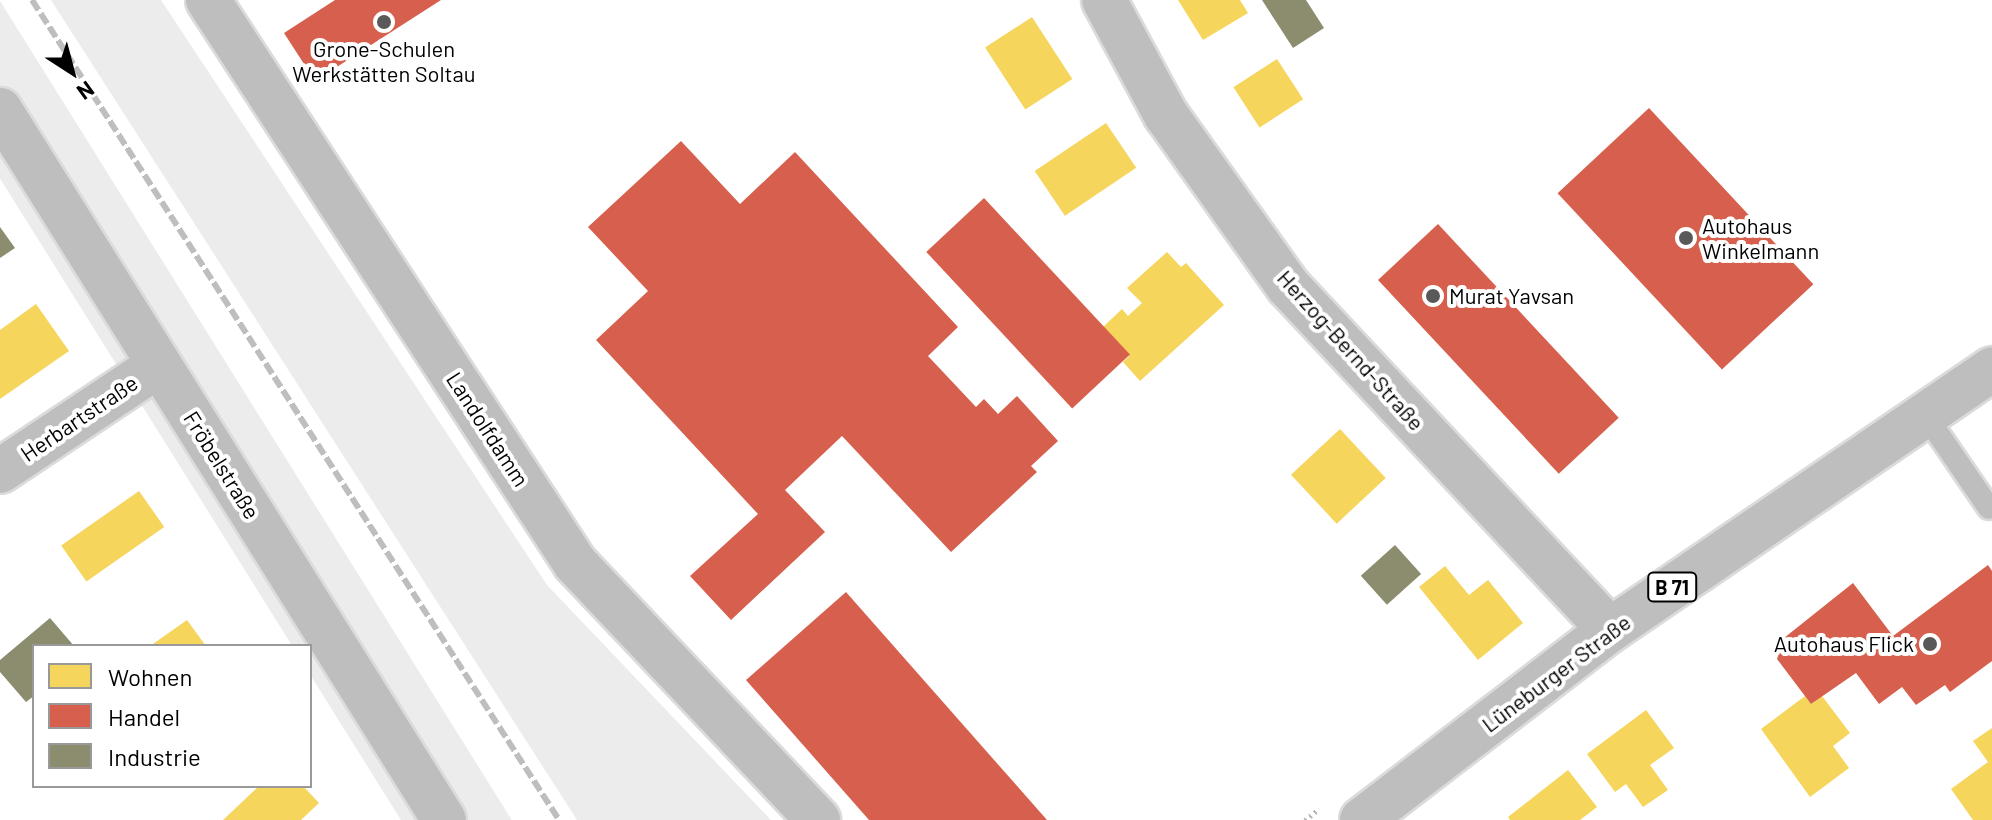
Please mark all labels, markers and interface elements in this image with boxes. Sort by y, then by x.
marker: Grone-Schulen Werkstätten Soltau [375,13,393,31]
north arrow [32,32,112,112]
place label: Grone-Schulen Werkstätten Soltau [292,35,476,86]
text: N [73,77,100,106]
place label: Autohaus Winkelmann [1702,212,1819,264]
marker: Autohaus Winkelmann [1677,229,1695,247]
street label: Herzog-Bernd-Straße [1272,264,1430,436]
place label: Murat Yavsan [1449,283,1574,309]
marker: Murat Yavsan [1424,287,1442,305]
street label: Landolfdamm [441,367,535,491]
street label: Herbartstraße [15,369,143,467]
street label: Fröbelstraße [178,406,266,524]
road number: B 71 [1646,571,1698,603]
street label: Lüneburger Straße [1476,609,1636,737]
place label: Autohaus Flick [1774,631,1914,657]
marker: Autohaus Flick [1921,635,1939,653]
legend [32,644,312,788]
text: Wohnen [108,662,192,691]
text: Handel [108,702,180,731]
text: Industrie [108,742,201,771]

